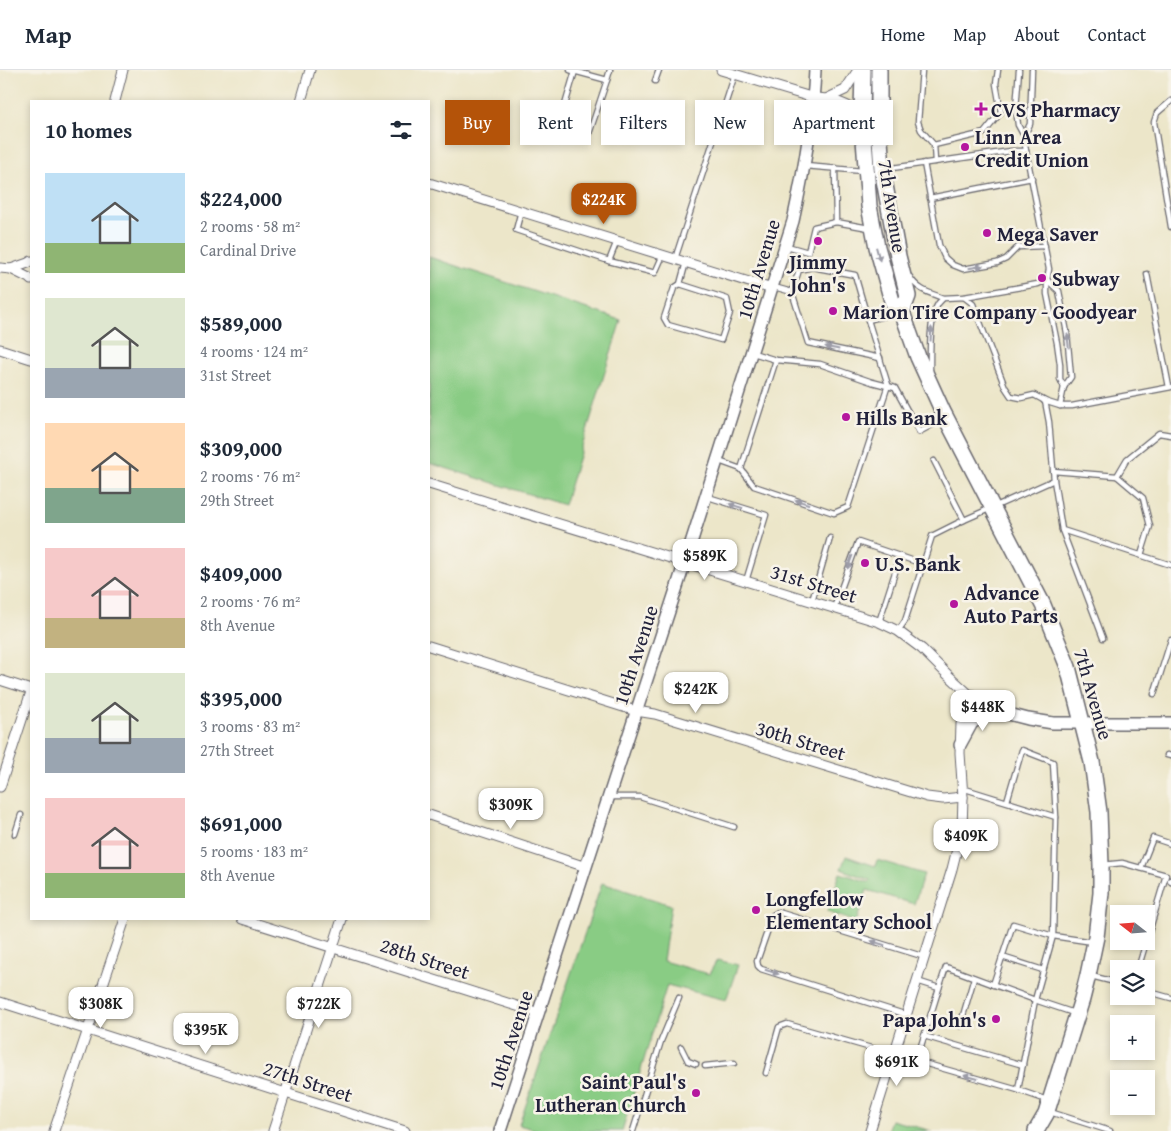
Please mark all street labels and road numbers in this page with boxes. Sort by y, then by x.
street label: 7th Avenue [871,157,915,255]
street label: 10th Avenue [729,215,787,323]
street label: 31st Street [767,556,861,610]
street label: 10th Avenue [605,601,665,709]
street label: 7th Avenue [1067,645,1121,743]
street label: 30th Street [753,713,849,767]
street label: 28th Street [377,930,473,986]
street label: 10th Avenue [480,986,540,1094]
street label: 27th Street [260,1053,356,1109]

